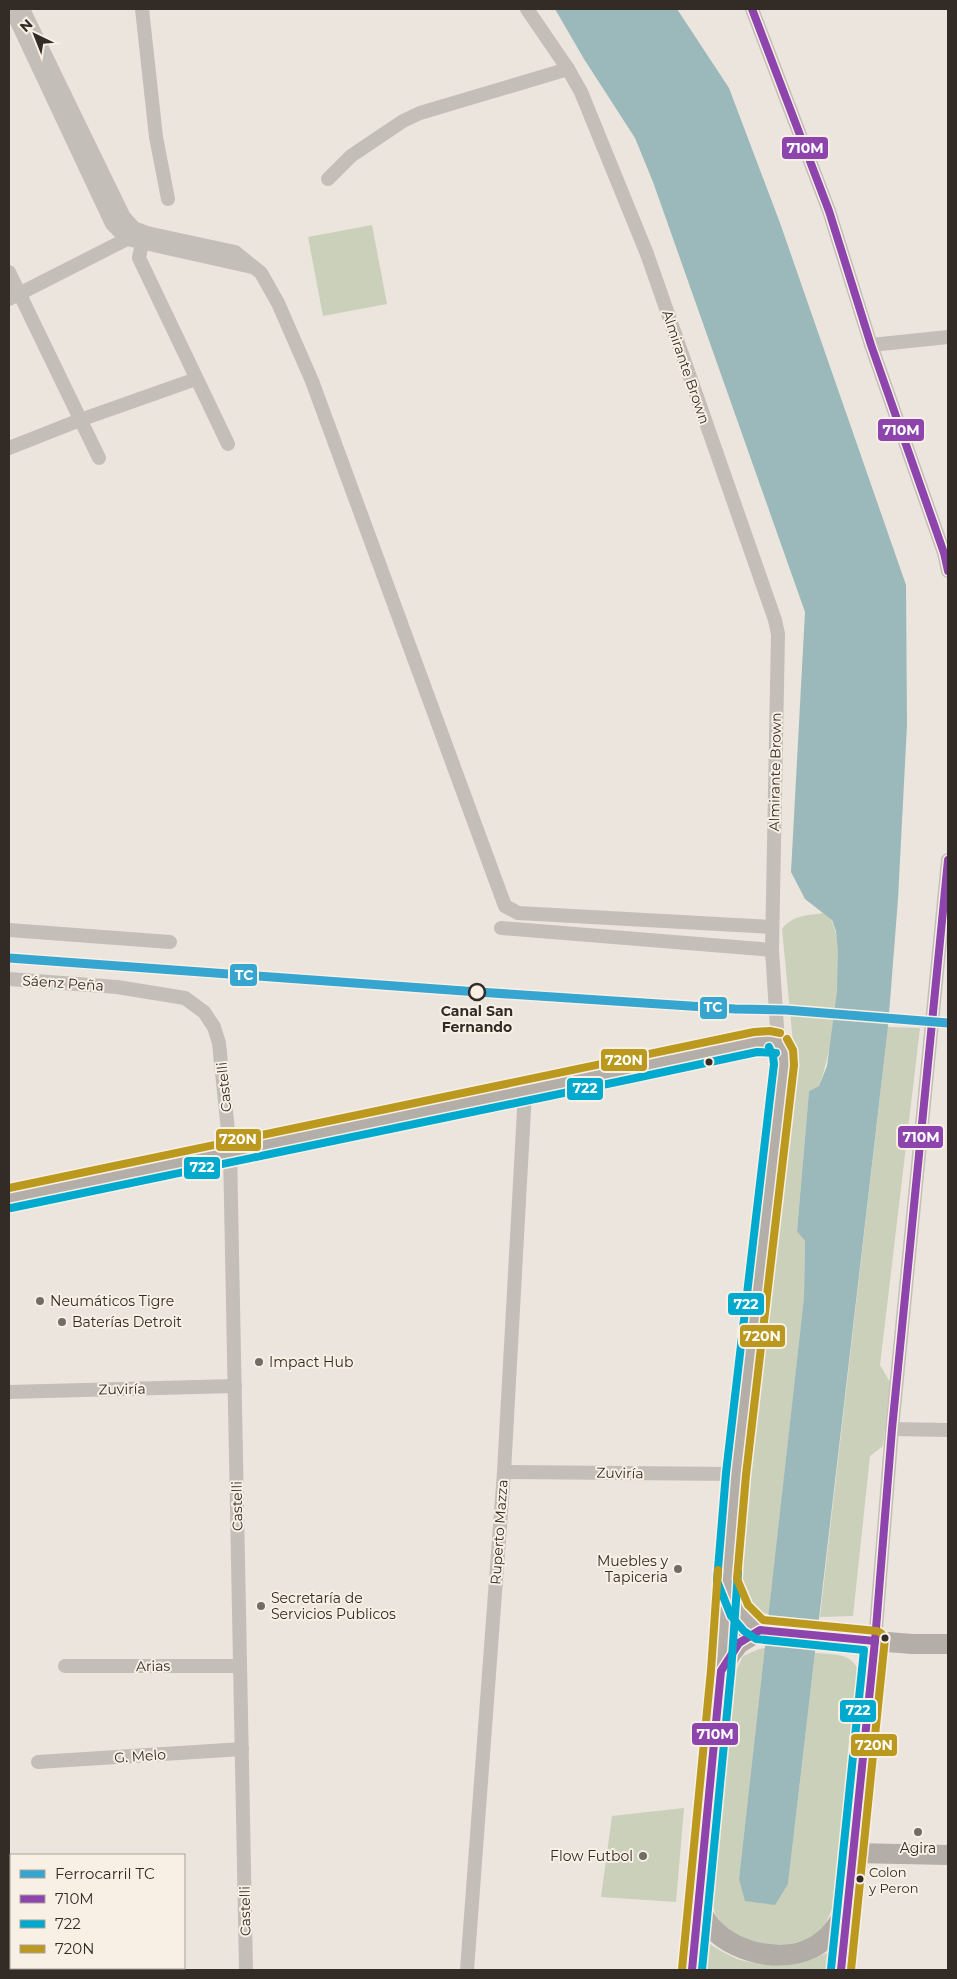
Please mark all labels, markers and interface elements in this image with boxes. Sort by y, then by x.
north arrow [10,10,60,60]
text: N [16,15,36,36]
line badge: 710M [781,136,829,160]
text: 710M [786,139,824,157]
street label: Almirante Brown [658,308,714,426]
line badge: 710M [877,418,925,442]
text: 710M [882,421,920,439]
street label: Almirante Brown [765,712,785,832]
line badge: TC [229,963,258,987]
text: TC [235,966,253,984]
street label: Sáenz Peña [22,971,104,995]
marker: Canal San Fernando [468,983,486,1001]
line badge: TC [699,996,728,1020]
text: TC [704,998,722,1016]
place label: Canal San Fernando [441,1002,513,1036]
line badge: 720N [600,1048,648,1072]
text: 720N [605,1051,643,1069]
unlabelled marker [704,1057,714,1067]
street label: Castelli [212,1061,236,1113]
line badge: 722 [566,1077,604,1101]
text: 722 [572,1079,598,1097]
line badge: 710M [897,1125,944,1149]
line badge: 720N [215,1128,262,1152]
text: 710M [902,1128,940,1146]
text: 720N [219,1130,257,1148]
line badge: 722 [183,1156,221,1180]
text: 722 [189,1158,215,1176]
place label: Neumáticos Tigre [50,1292,174,1310]
line badge: 722 [727,1292,765,1316]
marker: Neumáticos Tigre [34,1295,46,1307]
text: 722 [733,1295,759,1313]
place label: Baterías Detroit [72,1313,182,1331]
marker: Baterías Detroit [56,1316,68,1328]
line badge: 720N [739,1324,786,1348]
text: 720N [743,1327,781,1345]
place label: Impact Hub [269,1353,353,1371]
marker: Impact Hub [253,1356,265,1368]
street label: Zuviría [98,1380,146,1398]
street label: Zuviría [596,1464,644,1482]
street label: Ruperto Mazza [486,1479,512,1585]
street label: Castelli [228,1481,246,1531]
place label: Muebles y Tapiceria [597,1552,668,1586]
marker: Muebles y Tapiceria [672,1563,684,1575]
place label: Secretaría de Servicios Publicos [271,1589,396,1623]
marker: Secretaría de Servicios Publicos [255,1600,267,1612]
unlabelled marker [880,1633,890,1643]
street label: Arias [136,1657,171,1675]
line badge: 722 [839,1699,877,1723]
text: 722 [845,1701,871,1719]
line badge: 710M [691,1722,739,1746]
text: 710M [696,1725,734,1743]
line badge: 720N [850,1733,898,1757]
text: 720N [855,1736,893,1754]
street label: G. Melo [113,1745,167,1767]
marker: Agira [912,1826,924,1838]
place label: Agira [900,1839,936,1857]
place label: Flow Futbol [550,1847,633,1865]
marker: Flow Futbol [637,1850,649,1862]
legend [10,1854,185,1969]
text: Ferrocarril TC [55,1864,155,1883]
place label: Colon y Peron [868,1864,918,1896]
marker: Colon y Peron [855,1874,865,1884]
street label: Castelli [236,1886,254,1936]
text: 710M [55,1889,94,1908]
text: 722 [55,1914,81,1933]
text: 720N [55,1939,94,1958]

